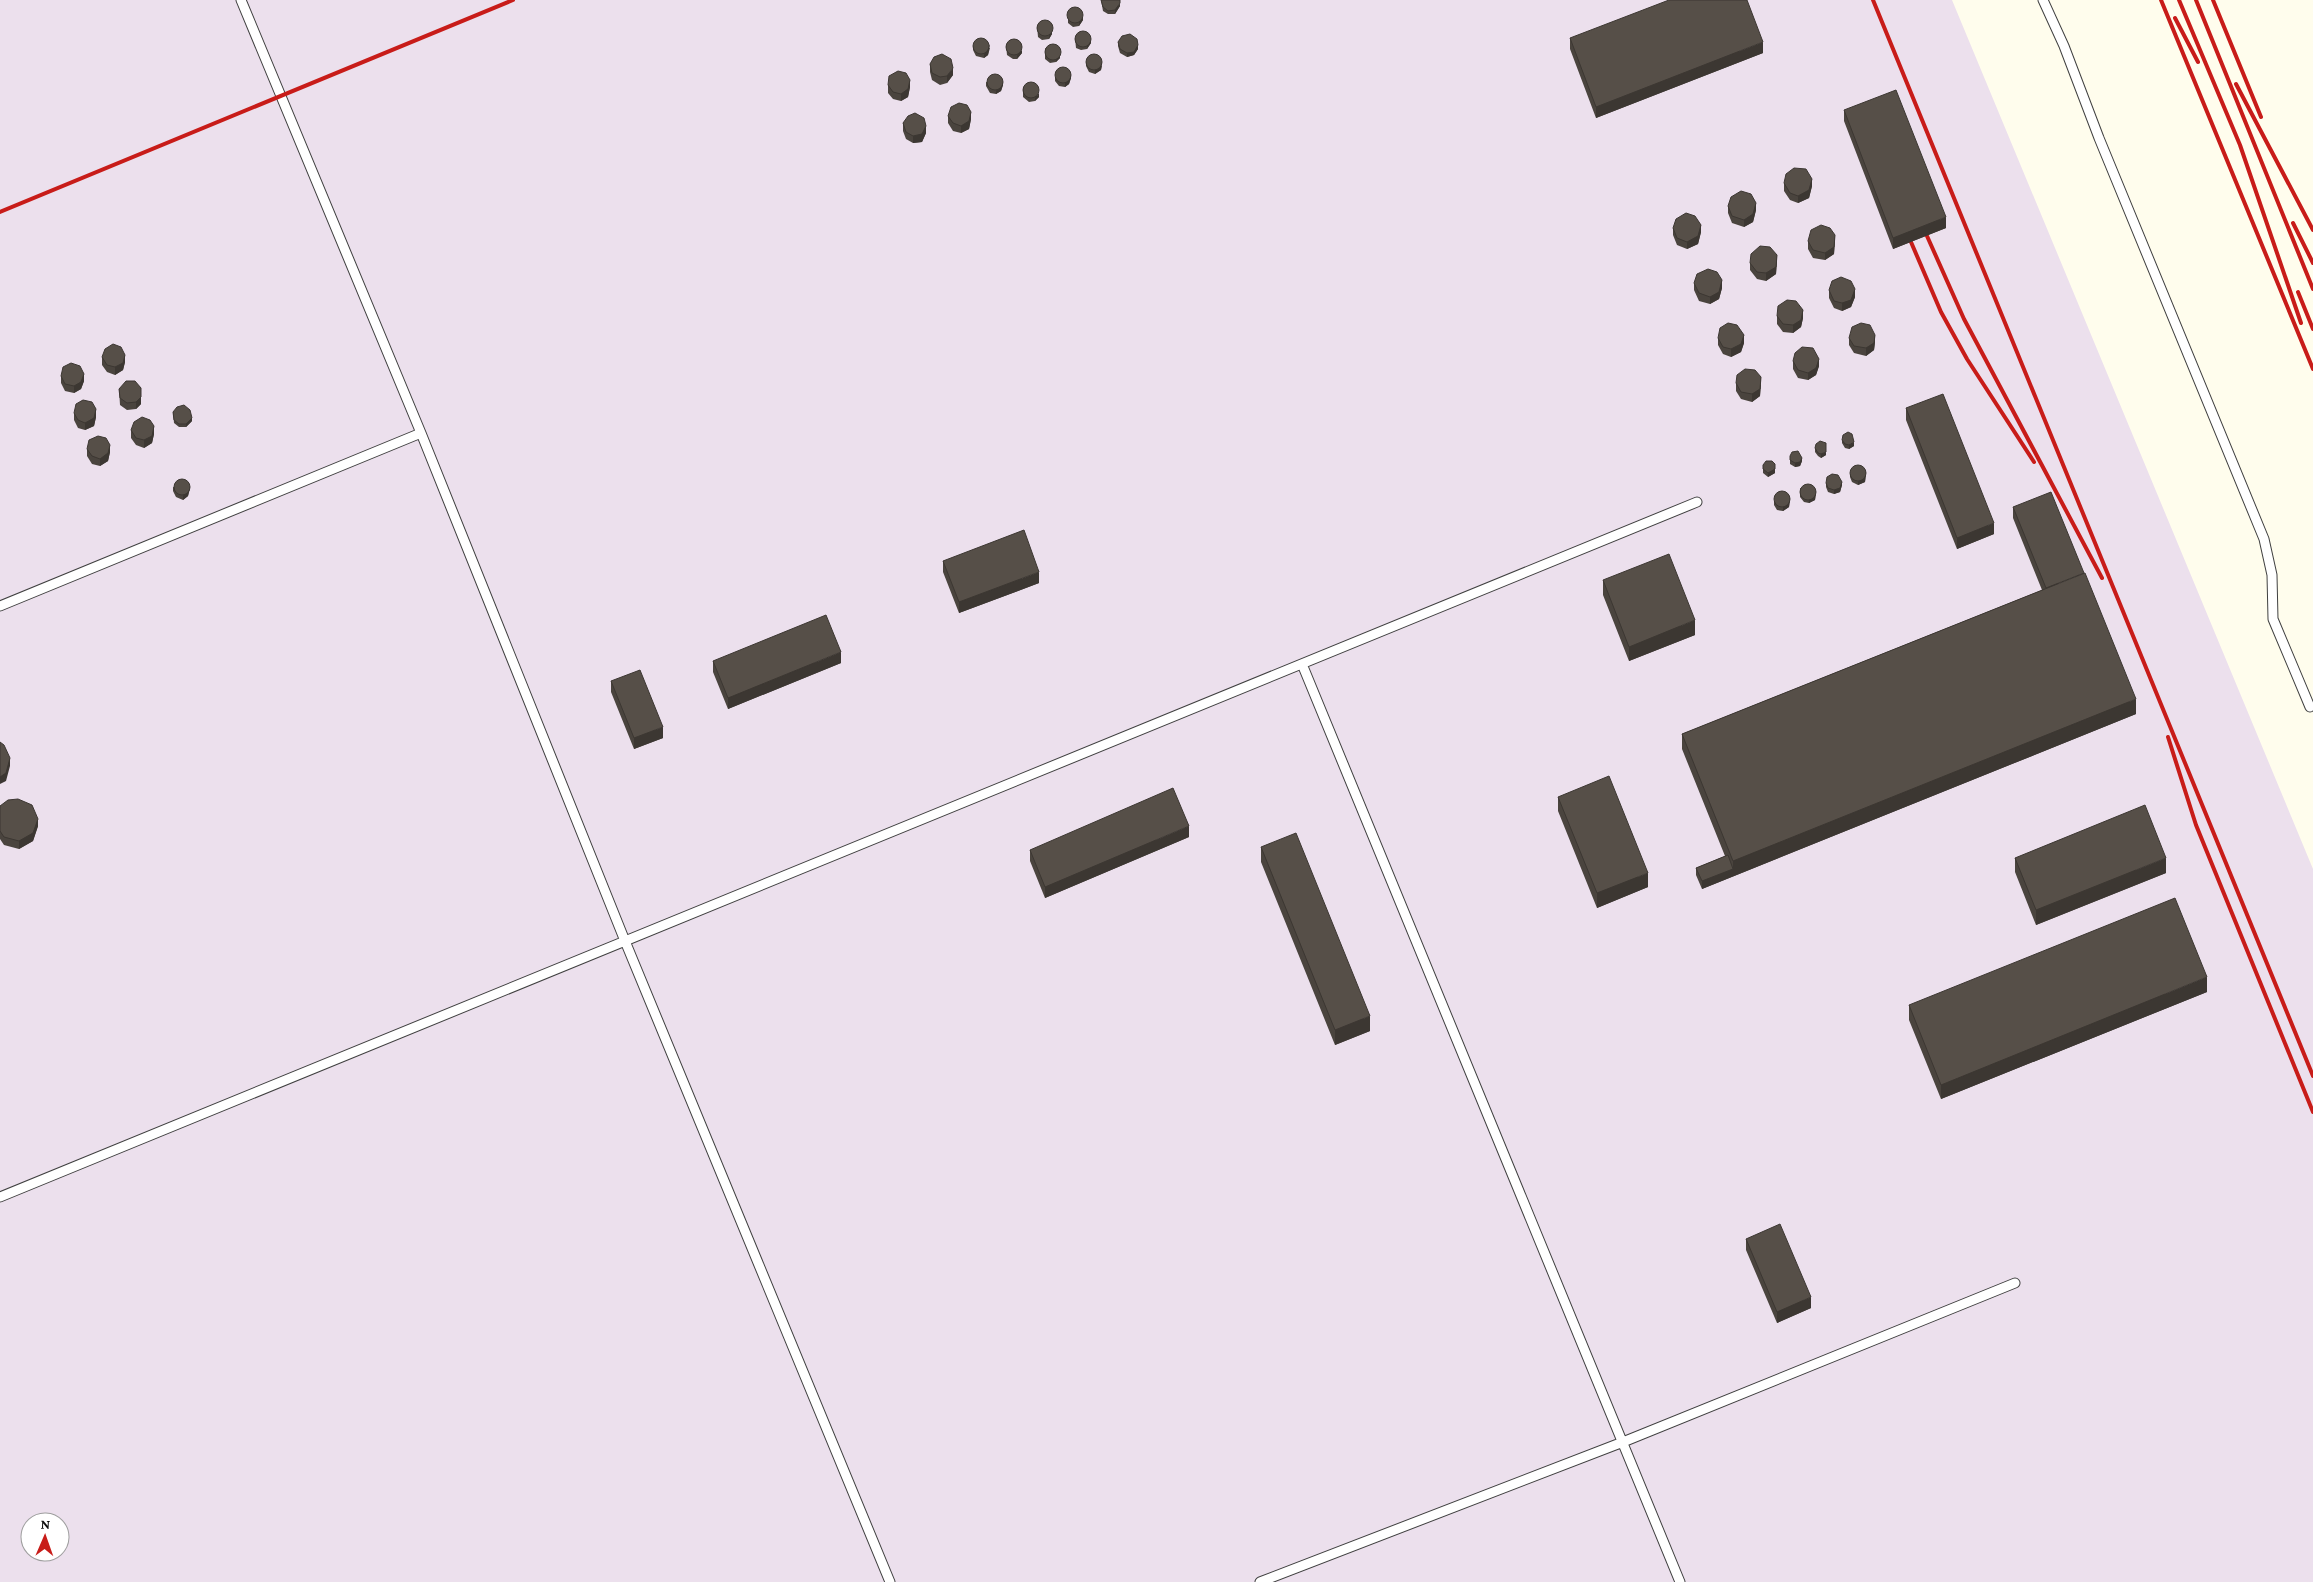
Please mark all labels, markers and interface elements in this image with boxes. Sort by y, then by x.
north arrow [20,1512,70,1562]
text: N [40,1516,51,1532]

